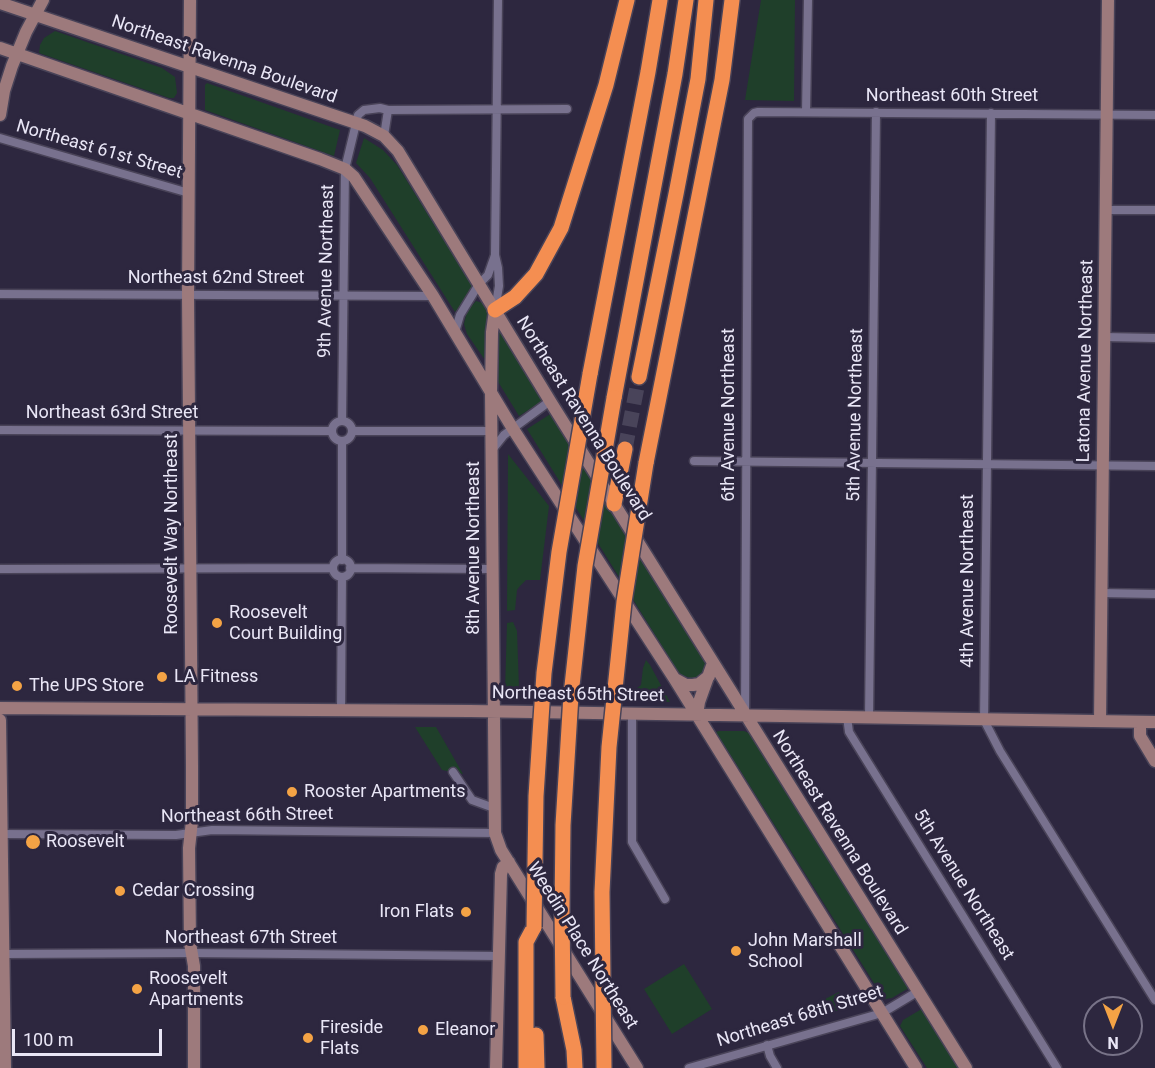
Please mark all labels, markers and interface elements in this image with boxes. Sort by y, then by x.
street label: Northeast Ravenna Boulevard [108,11,340,109]
street label: Northeast 60th Street [866,85,1038,107]
street label: Northeast 61st Street [13,116,185,184]
street label: 9th Avenue Northeast [315,184,339,358]
street label: Latona Avenue Northeast [1073,259,1099,463]
street label: Northeast 62nd Street [128,267,304,289]
street label: Northeast Ravenna Boulevard [511,313,655,525]
street label: 6th Avenue Northeast [718,328,740,502]
street label: 5th Avenue Northeast [844,328,868,502]
street label: Northeast 63rd Street [26,402,198,424]
street label: Roosevelt Way Northeast [161,433,183,635]
street label: 8th Avenue Northeast [463,461,485,635]
street label: 4th Avenue Northeast [957,494,979,668]
place label: Roosevelt Court Building [229,602,342,644]
marker: Roosevelt Court Building [210,616,224,630]
place label: LA Fitness [174,666,258,688]
marker: LA Fitness [155,670,169,684]
place label: The UPS Store [29,675,144,697]
marker: The UPS Store [10,679,24,693]
street label: Northeast 65th Street [492,683,664,707]
street label: Northeast Ravenna Boulevard [767,727,911,939]
place label: Rooster Apartments [304,781,465,803]
marker: Rooster Apartments [285,785,299,799]
street label: Northeast 66th Street [161,804,333,828]
street label: 5th Avenue Northeast [908,806,1018,964]
place label: Roosevelt [46,831,125,853]
marker: Roosevelt [24,833,42,851]
street label: Weedin Place Northeast [522,859,642,1033]
place label: Cedar Crossing [132,880,255,902]
marker: Cedar Crossing [113,884,127,898]
place label: Iron Flats [379,901,454,923]
marker: Iron Flats [459,905,473,919]
street label: Northeast 67th Street [165,927,337,949]
place label: John Marshall School [748,930,862,972]
marker: John Marshall School [729,944,743,958]
place label: Roosevelt Apartments [149,968,244,1010]
street label: Northeast 68th Street [714,981,886,1053]
marker: Roosevelt Apartments [130,982,144,996]
north arrow [1083,996,1143,1056]
scale bar [15,1017,165,1055]
place label: Fireside Flats [320,1017,383,1060]
place label: Eleanor [435,1019,495,1041]
marker: Eleanor [416,1023,430,1037]
text: 100 m [23,1029,74,1050]
marker: Fireside Flats [301,1031,315,1045]
text: N [1107,1033,1119,1052]

